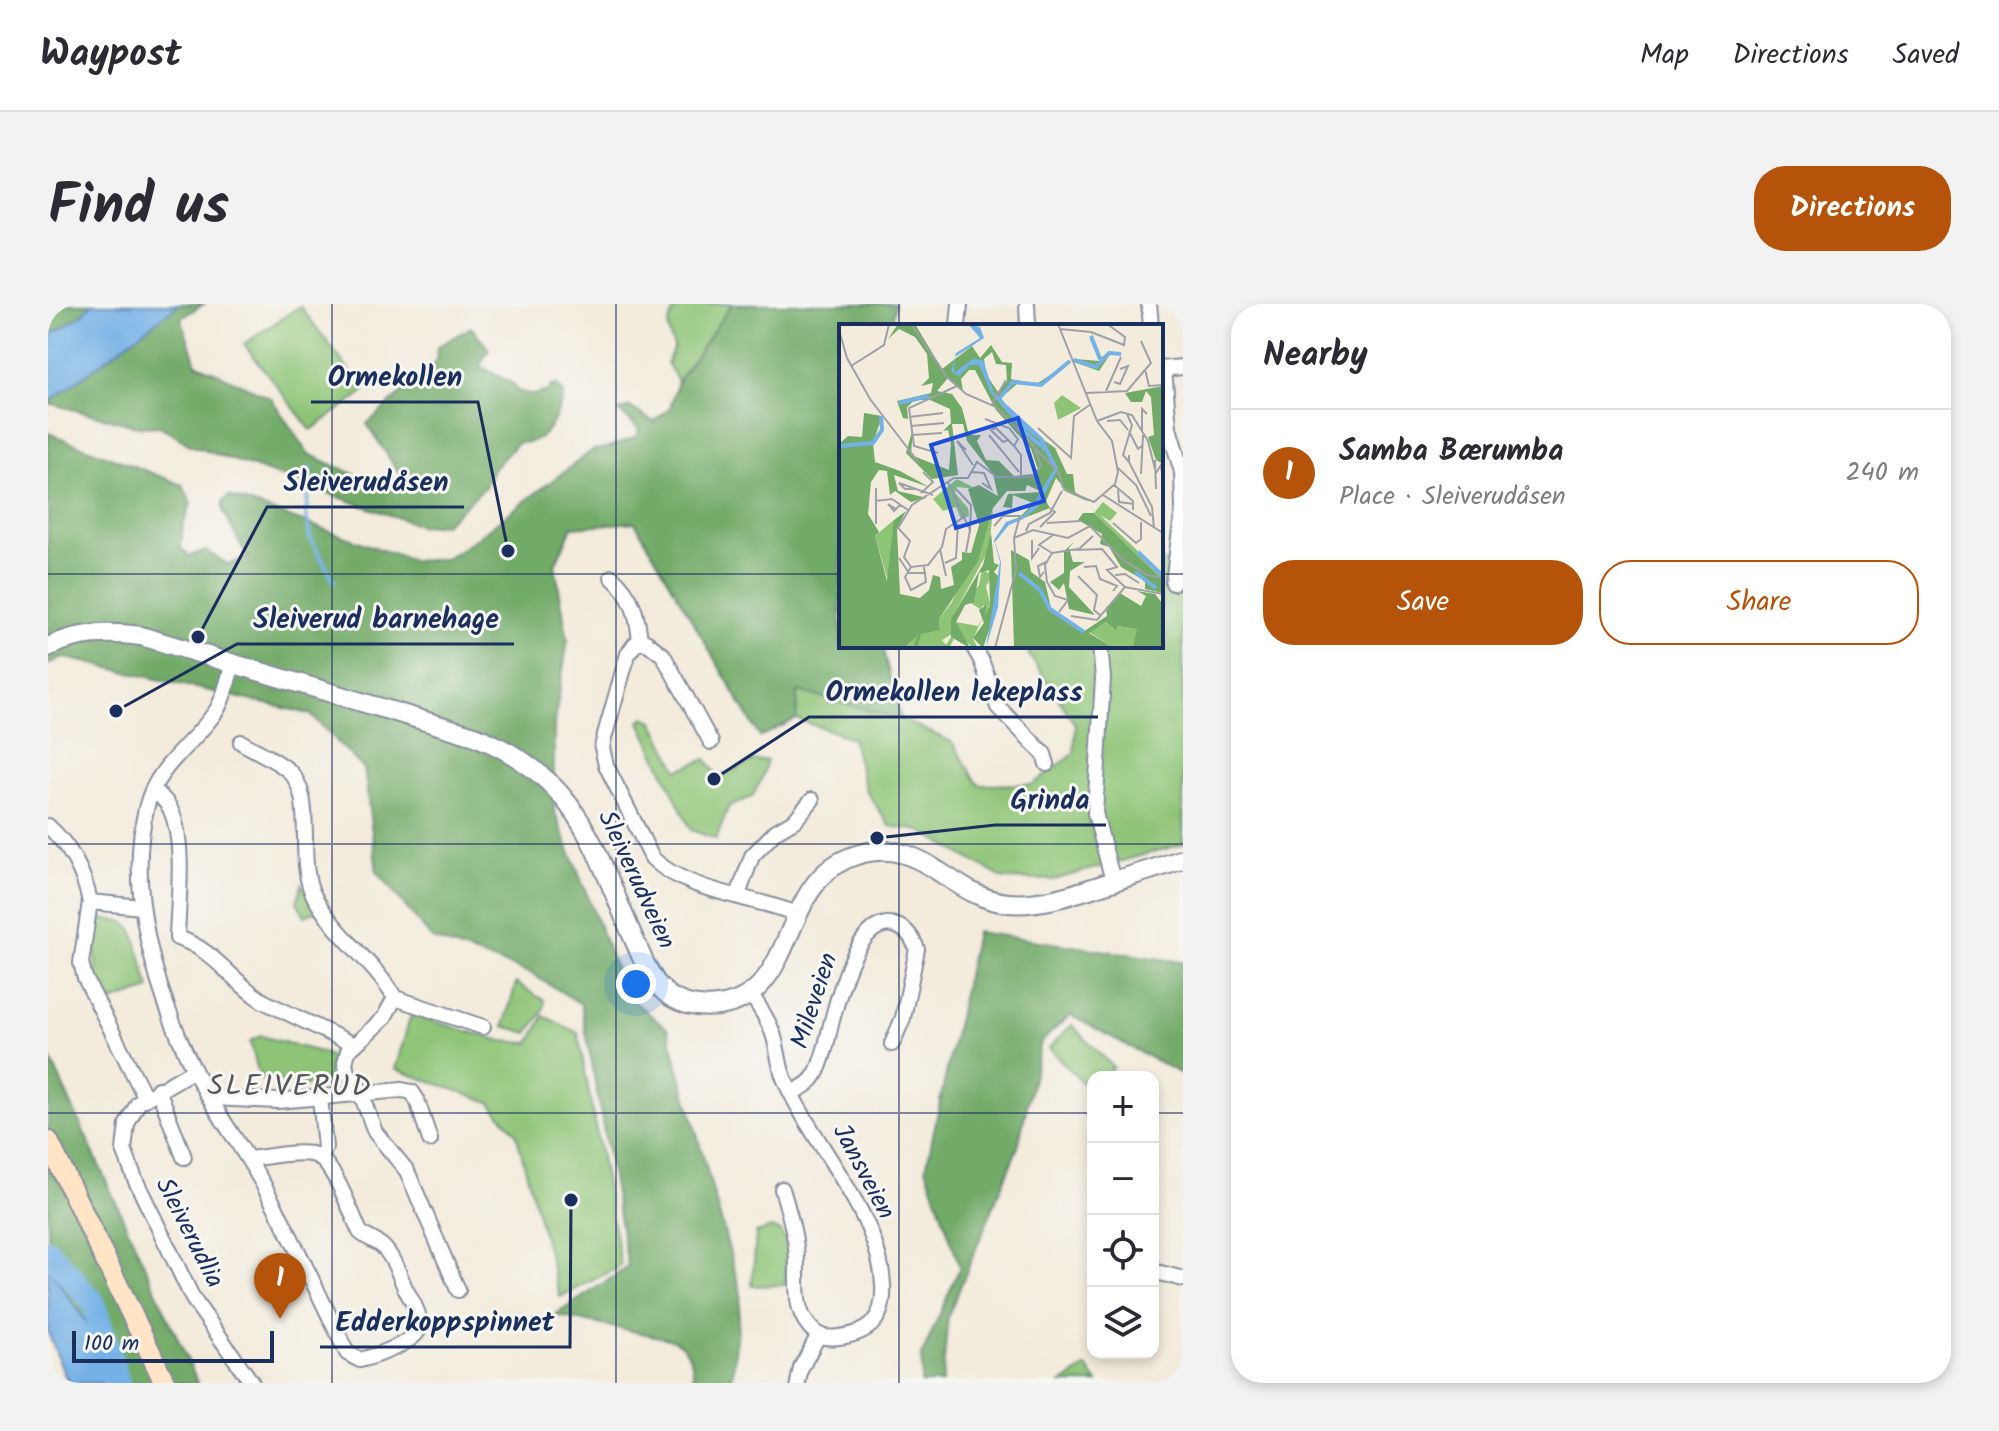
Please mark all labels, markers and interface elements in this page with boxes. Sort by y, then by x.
text: Waypost [40,25,182,85]
text: Map [1640,33,1689,78]
text: Directions [1733,33,1849,78]
text: Saved [1893,33,1959,78]
text: Find us [48,163,229,253]
button: Directions [1754,166,1951,251]
inset map [839,324,1163,648]
text: Nearby [1263,329,1368,383]
callout: Ormekollen [311,350,478,402]
text: Ormekollen [328,356,462,401]
text: Samba Bærumba [1339,428,1563,476]
text: 1 [1285,452,1293,494]
text: 240 m [1845,452,1919,494]
callout: Sleiverudåsen [267,455,464,507]
text: Sleiverudåsen [284,461,448,506]
text: Place · Sleiverudåsen [1339,476,1566,518]
button: Save [1263,560,1583,645]
button: Share [1599,560,1919,645]
callout: Sleiverud barnehage [237,592,514,644]
text: Sleiverud barnehage [253,598,499,643]
callout: Ormekollen lekeplass [809,665,1098,717]
text: Ormekollen lekeplass [825,671,1083,716]
callout: Grinda [995,773,1106,825]
text: Grinda [1010,779,1090,824]
street label: Sleiverudveien [585,803,687,957]
street label: Mileveien [780,947,850,1055]
your location [616,964,656,1004]
district label: SLEIVERUD [207,1063,373,1111]
map controls [1087,1071,1159,1359]
button: + [1087,1071,1159,1143]
street label: Jansveien [820,1116,906,1228]
button: − [1087,1143,1159,1215]
street label: Sleiverudlia [143,1170,235,1296]
button: locate [1087,1215,1159,1287]
pin: 1 [254,1253,306,1319]
button: layers [1087,1287,1159,1359]
callout: Edderkoppspinnet [320,1295,570,1347]
text: Edderkoppspinnet [336,1301,555,1346]
scale bar [72,1327,274,1363]
text: 100 m [84,1327,139,1362]

